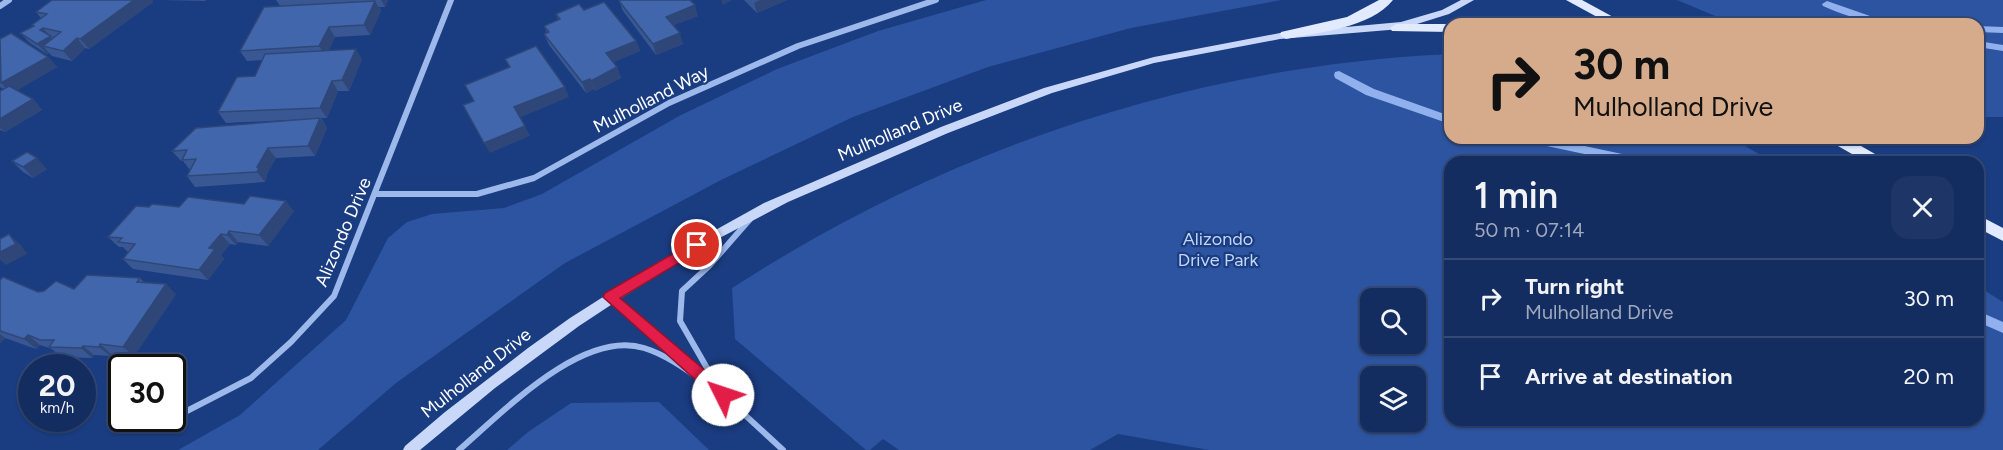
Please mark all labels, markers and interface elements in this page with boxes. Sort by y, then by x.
text: 30 m [1573,39,1670,90]
icon: right [1474,42,1552,120]
street label: Mulholland Way [589,60,713,138]
text: Mulholland Drive [1573,90,1773,123]
street label: Mulholland Drive [834,94,966,166]
street label: Alizondo Drive [310,174,376,290]
text: 1 min [1474,174,1558,217]
button: close [1891,176,1954,239]
text: 50 m · 07:14 [1474,218,1585,242]
pin [671,219,722,270]
icon: arrive [680,228,713,261]
park label: Alizondo Drive Park [1178,228,1258,271]
text: Turn right [1525,273,1624,300]
icon: right [1474,282,1507,315]
text: 30 m [1904,285,1954,312]
map controls [1360,288,1426,432]
button: search [1360,288,1426,354]
text: Mulholland Drive [1525,300,1673,324]
street label: Mulholland Drive [417,323,535,423]
speed limit sign: 30 [108,354,186,432]
icon: arrive [1474,360,1507,393]
position arrow [691,363,755,427]
text: Arrive at destination [1525,363,1733,390]
text: 20 m [1903,363,1954,390]
button: layers [1360,366,1426,432]
text: 20 [39,367,75,404]
text: km/h [40,399,74,417]

